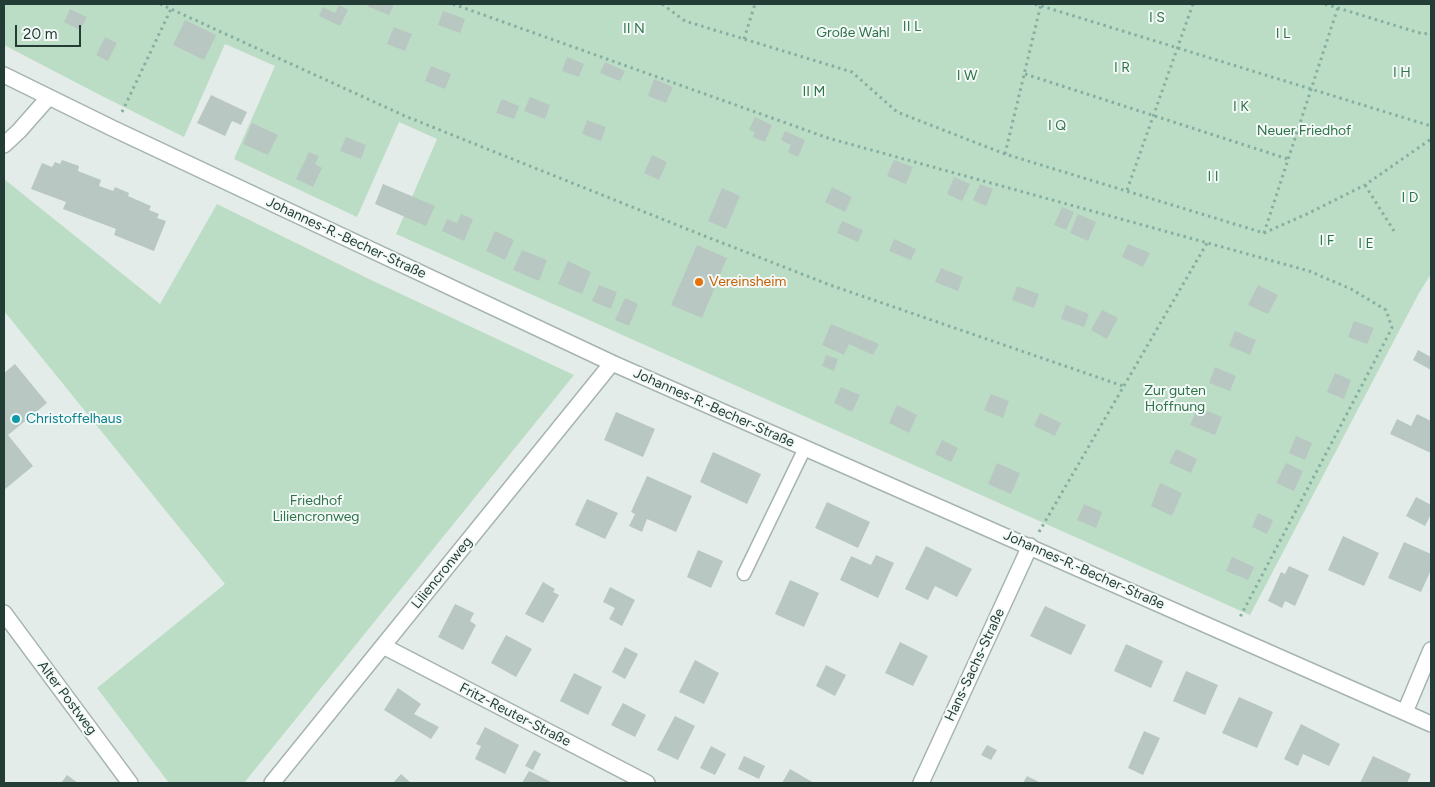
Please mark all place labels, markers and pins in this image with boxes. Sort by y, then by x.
place label: Vereinsheim [709,274,786,290]
marker: Vereinsheim [693,276,705,288]
place label: Christoffelhaus [26,411,122,427]
marker: Christoffelhaus [10,413,22,425]

